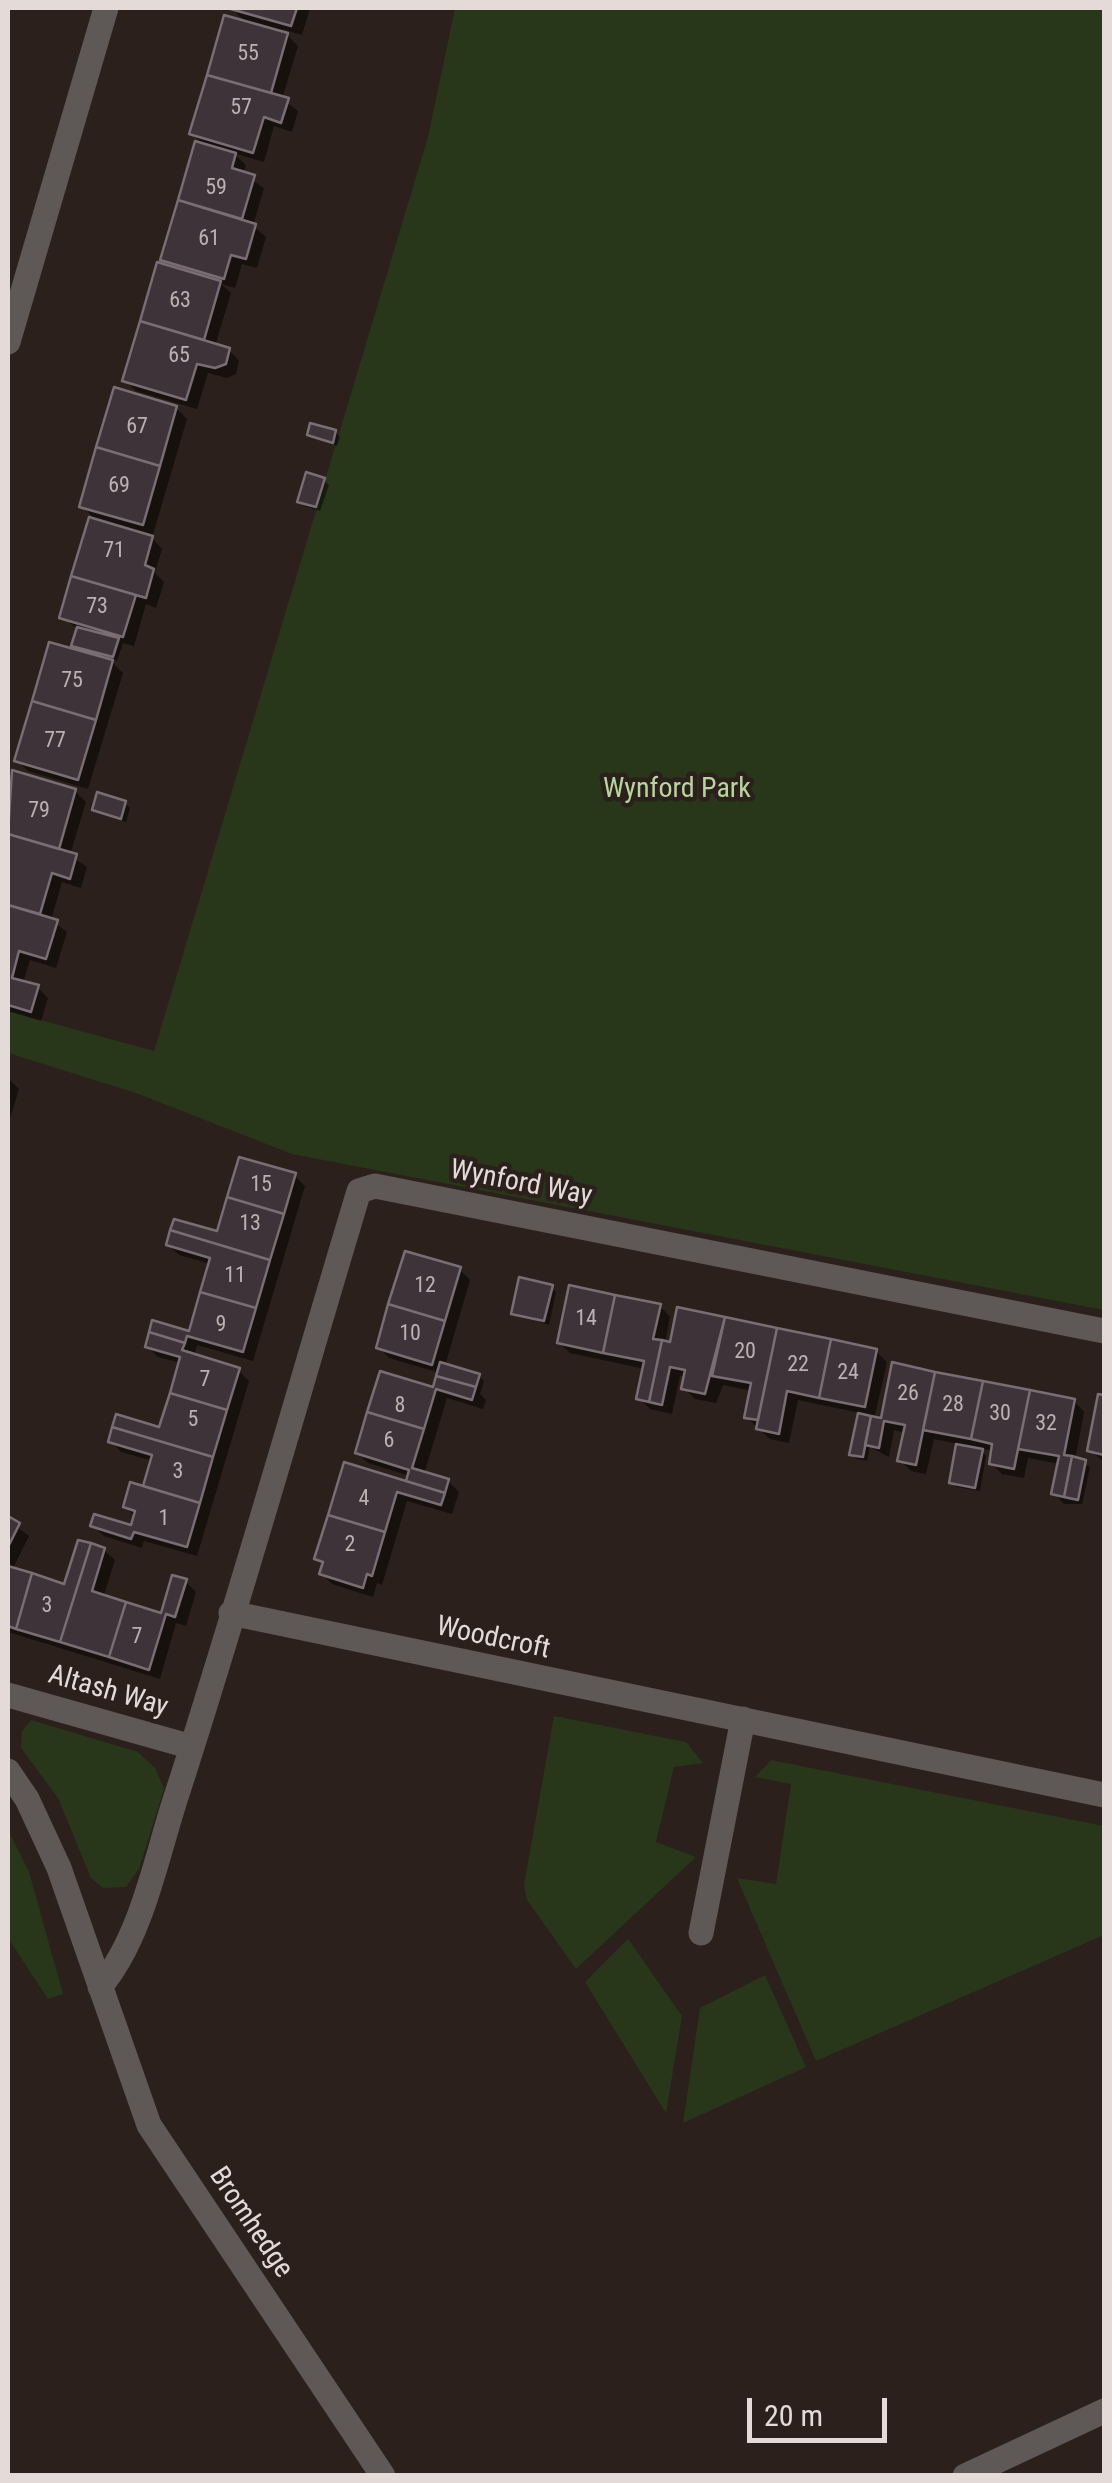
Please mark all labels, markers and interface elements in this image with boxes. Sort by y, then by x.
house number: 55 [237,41,259,67]
house number: 57 [230,95,252,121]
house number: 59 [205,175,227,201]
house number: 61 [198,226,220,252]
house number: 63 [169,288,191,314]
house number: 65 [168,343,190,369]
house number: 67 [126,414,148,440]
house number: 69 [108,473,130,499]
house number: 71 [103,538,125,564]
house number: 73 [86,594,108,620]
house number: 75 [61,668,83,694]
house number: 77 [44,728,66,754]
park label: Wynford Park [603,773,751,807]
house number: 79 [28,798,50,824]
street label: Wynford Way [447,1154,595,1214]
house number: 15 [250,1172,272,1198]
house number: 13 [239,1211,261,1237]
house number: 11 [224,1263,246,1289]
house number: 12 [414,1273,436,1299]
house number: 14 [575,1306,597,1332]
house number: 9 [216,1312,226,1338]
house number: 10 [399,1321,421,1347]
house number: 20 [734,1339,756,1365]
house number: 22 [787,1352,809,1378]
house number: 24 [837,1360,859,1386]
house number: 7 [200,1367,210,1393]
house number: 26 [897,1381,919,1407]
house number: 28 [942,1392,964,1418]
house number: 8 [395,1393,405,1419]
house number: 30 [989,1401,1011,1427]
house number: 5 [188,1407,198,1433]
house number: 32 [1035,1411,1057,1437]
house number: 6 [384,1428,394,1454]
house number: 3 [173,1459,183,1485]
house number: 4 [359,1486,369,1512]
house number: 1 [159,1506,169,1532]
house number: 2 [345,1532,355,1558]
house number: 3 [42,1593,52,1619]
street label: Woodcroft [433,1611,553,1667]
house number: 7 [132,1624,142,1650]
street label: Altash Way [44,1659,172,1725]
street label: Bromhedge [201,2161,299,2285]
scale bar [752,2378,892,2440]
text: 20 m [764,2398,823,2433]

